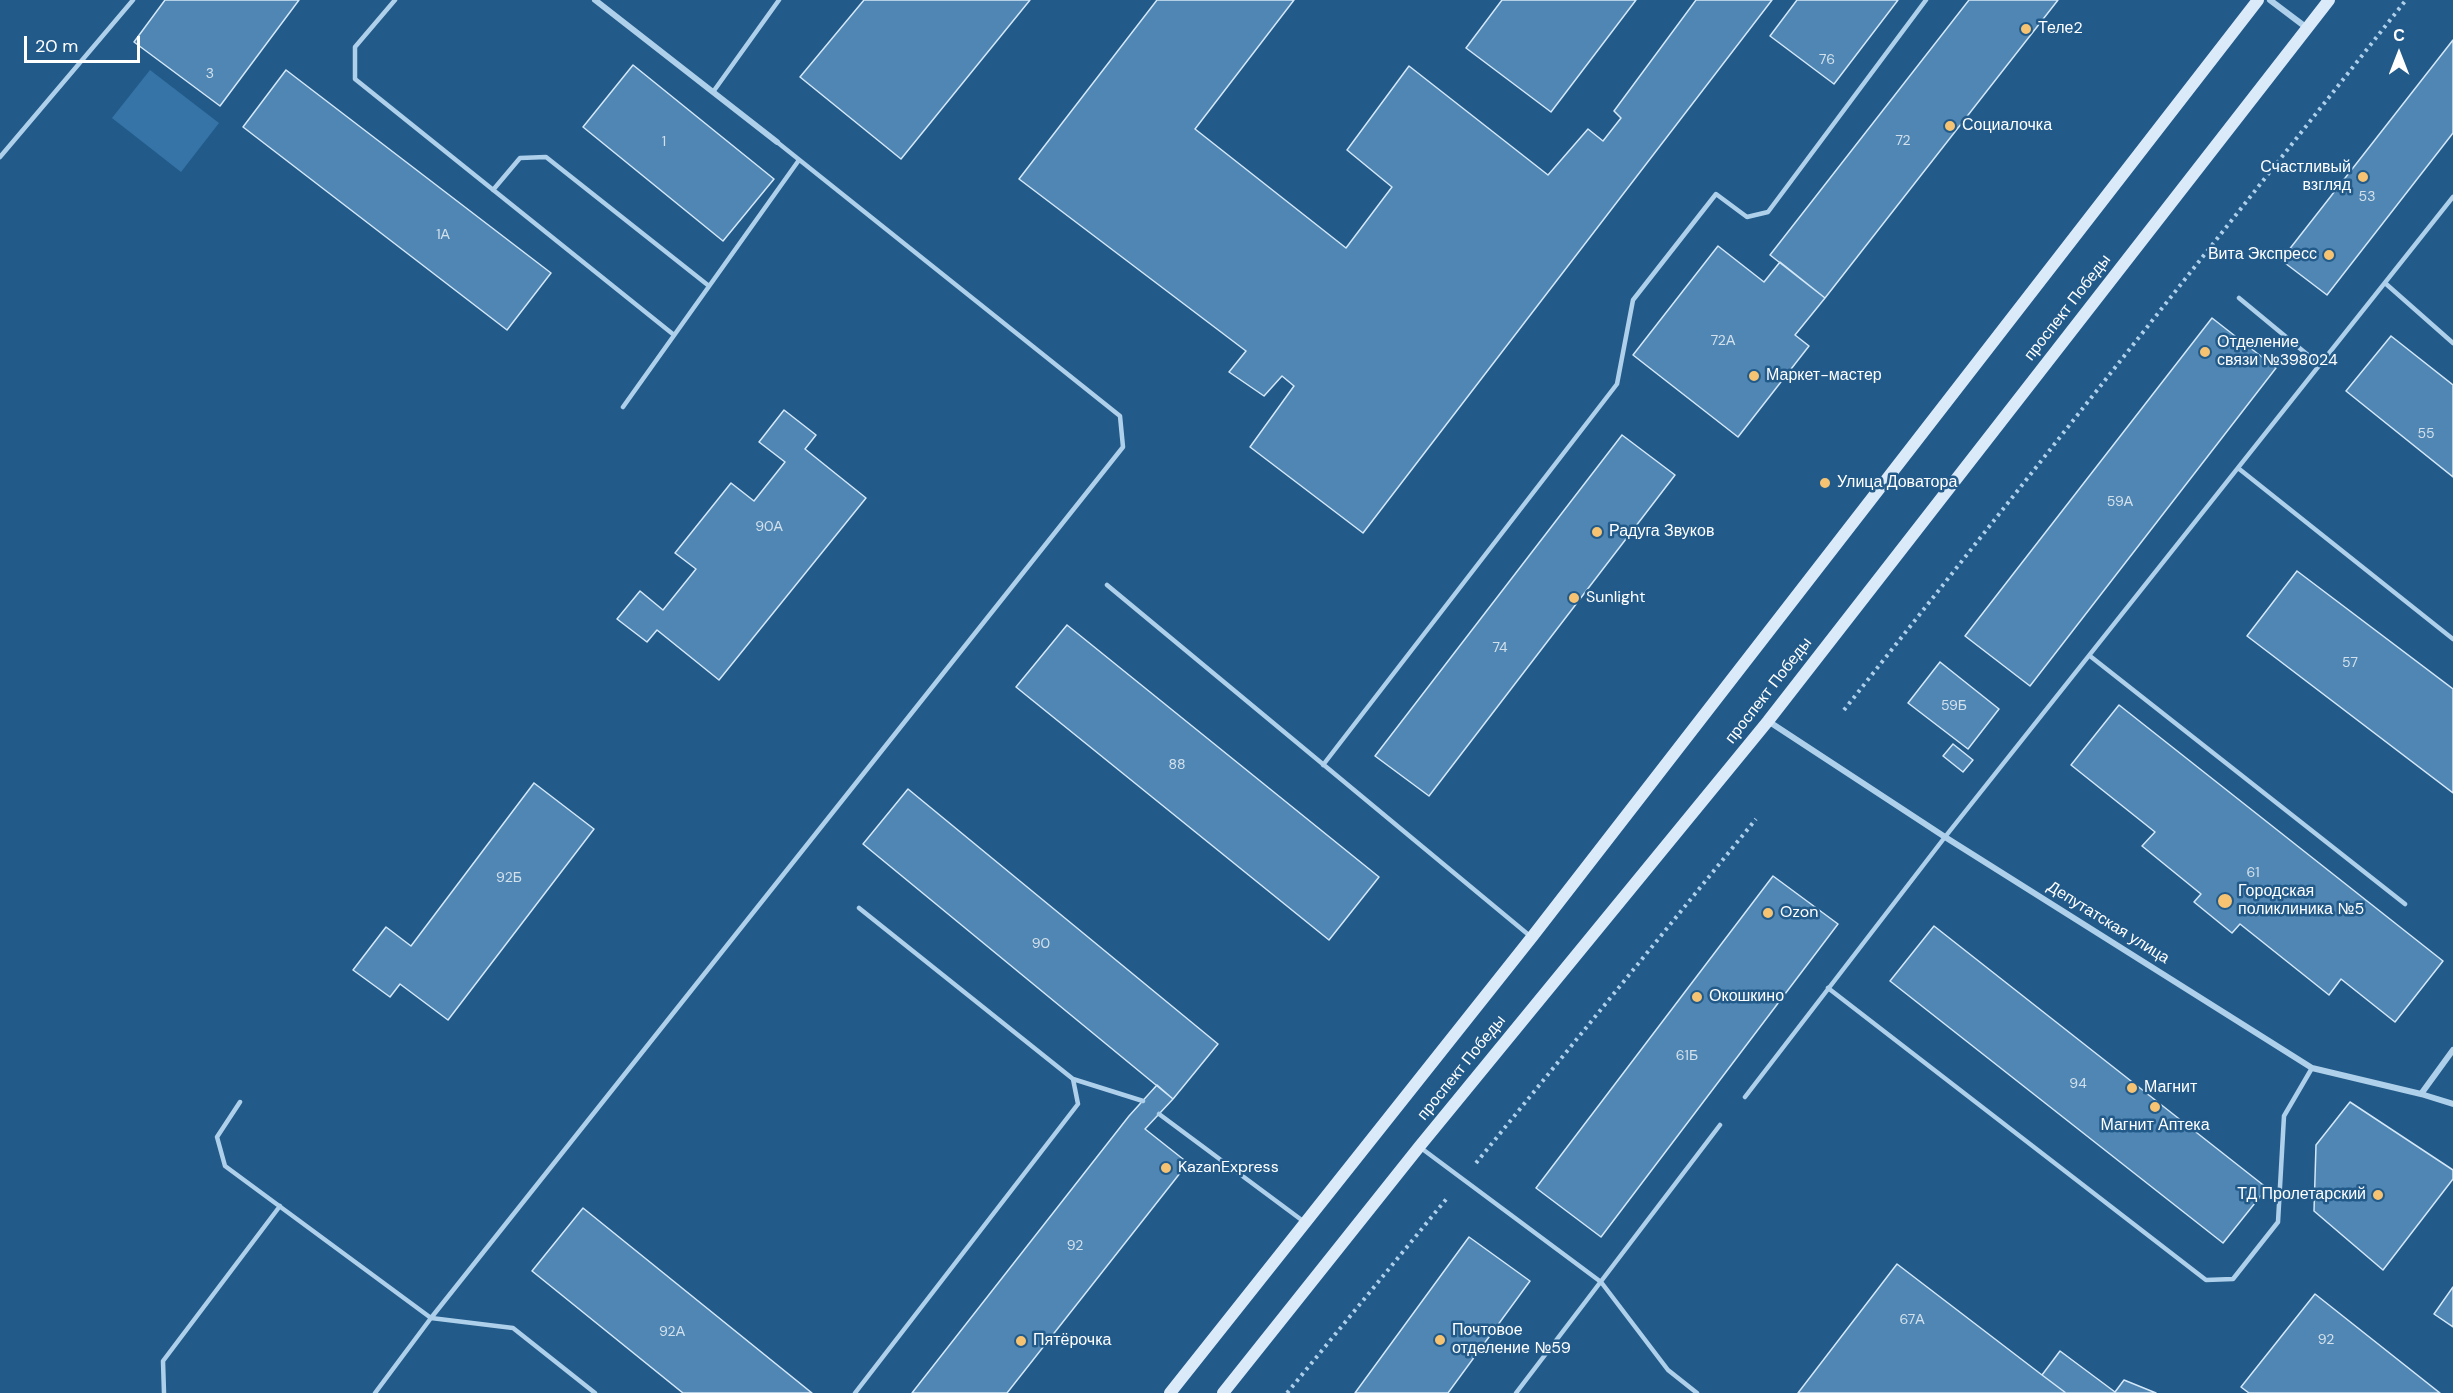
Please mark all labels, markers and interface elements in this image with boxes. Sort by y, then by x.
place label: Теле2 [2038,19,2083,39]
marker: Теле2 [2019,22,2033,36]
scale bar [27,24,142,62]
north arrow [2369,24,2429,84]
text: С [2393,25,2405,46]
text: 20 m [35,34,78,58]
house number: 76 [1819,52,1835,68]
house number: 3 [206,66,214,82]
place label: Социалочка [1962,116,2052,136]
marker: Социалочка [1943,119,1957,133]
house number: 72 [1895,133,1911,149]
house number: 1 [662,134,666,150]
place label: Счастливый взгляд [2260,158,2351,196]
marker: Счастливый взгляд [2356,170,2370,184]
house number: 53 [2359,189,2375,205]
house number: 1А [436,227,450,243]
place label: Вита Экспресс [2208,245,2317,265]
marker: Вита Экспресс [2322,248,2336,262]
street label: проспект Победы [2021,251,2115,365]
house number: 72А [1711,333,1735,349]
place label: Отделение связи №398024 [2217,333,2338,371]
marker: Отделение связи №398024 [2198,345,2212,359]
place label: Маркет-мастер [1766,366,1882,386]
marker: Маркет-мастер [1747,369,1761,383]
house number: 55 [2417,426,2435,442]
place label: Улица Доватора [1837,473,1957,493]
marker: Улица Доватора [1818,476,1832,490]
house number: 59А [2107,494,2133,510]
house number: 90А [755,519,783,535]
place label: Радуга Звуков [1609,522,1714,542]
marker: Радуга Звуков [1590,525,1604,539]
place label: Sunlight [1586,588,1645,608]
marker: Sunlight [1567,591,1581,605]
street label: проспект Победы [1722,634,1816,748]
house number: 74 [1492,640,1508,656]
house number: 57 [2342,655,2358,671]
house number: 59Б [1941,698,1967,714]
house number: 88 [1168,757,1186,773]
house number: 61 [2246,865,2260,881]
house number: 92Б [496,870,522,886]
street label: Депутатская улица [2043,878,2173,968]
place label: Городская поликлиника №5 [2238,882,2364,920]
marker: Городская поликлиника №5 [2216,892,2234,910]
place label: Ozon [1780,903,1818,923]
marker: Ozon [1761,906,1775,920]
house number: 90 [1032,936,1050,952]
place label: Окошкино [1709,987,1784,1007]
marker: Окошкино [1690,990,1704,1004]
street label: проспект Победы [1414,1012,1510,1124]
house number: 61Б [1676,1048,1698,1064]
house number: 94 [2069,1076,2087,1092]
place label: Магнит [2144,1078,2197,1098]
marker: Магнит [2125,1081,2139,1095]
marker: Магнит Аптека [2148,1100,2162,1114]
place label: Магнит Аптека [2100,1116,2210,1136]
place label: KazanExpress [1178,1158,1279,1178]
marker: KazanExpress [1159,1161,1173,1175]
place label: ТД Пролетарский [2237,1185,2366,1205]
marker: ТД Пролетарский [2371,1188,2385,1202]
house number: 92 [1067,1238,1083,1254]
house number: 67А [1899,1312,1925,1328]
place label: Почтовое отделение №59 [1452,1321,1571,1359]
house number: 92А [659,1324,685,1340]
place label: Пятёрочка [1033,1331,1111,1351]
house number: 92 [2318,1332,2334,1348]
marker: Почтовое отделение №59 [1433,1333,1447,1347]
marker: Пятёрочка [1014,1334,1028,1348]

